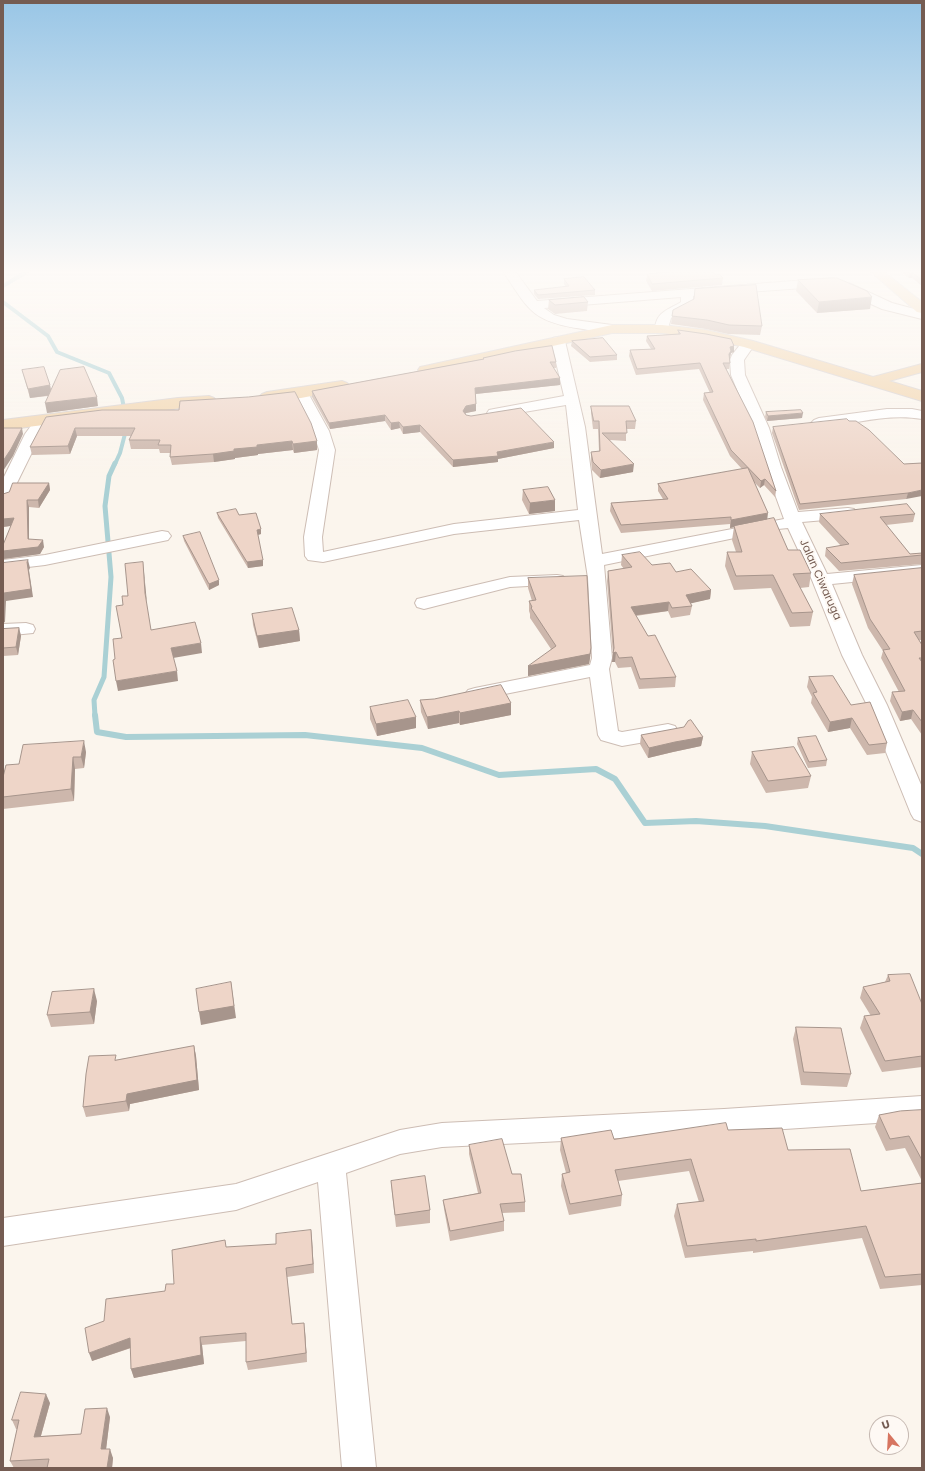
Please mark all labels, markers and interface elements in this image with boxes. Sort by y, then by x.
street label: Jalan Ciwaruga [796,538,844,622]
north arrow [869,1415,909,1455]
text: U [879,1416,892,1433]

